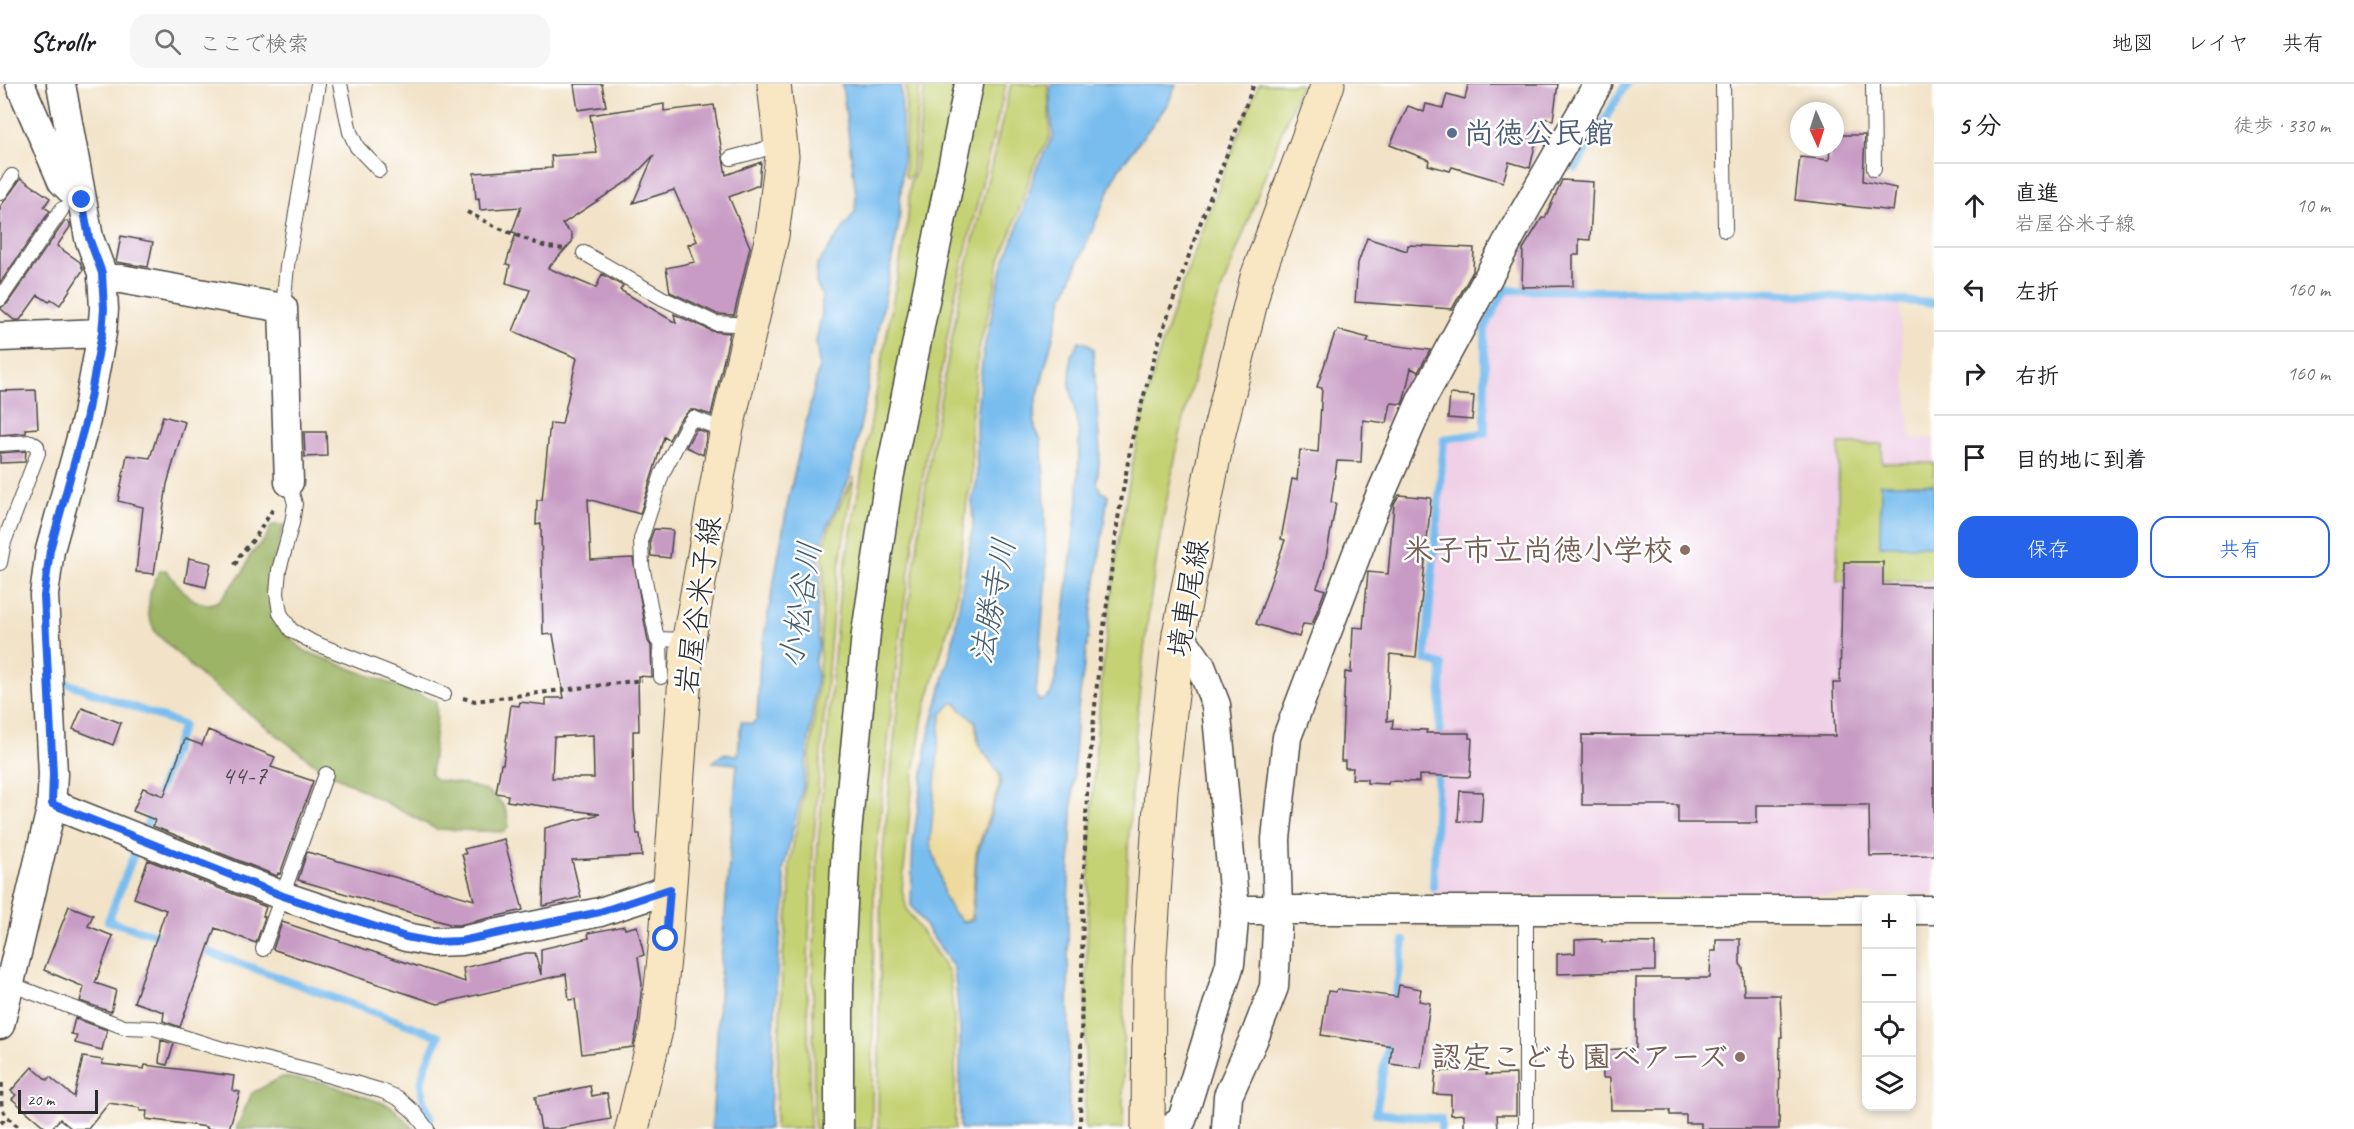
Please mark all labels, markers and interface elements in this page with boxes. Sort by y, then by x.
search box [130,14,550,68]
text: Strollr [30,24,94,59]
icon: search [151,25,184,58]
text: ここで検索 [199,30,309,58]
text: 地図 [2112,30,2154,56]
text: レイヤ [2187,30,2249,56]
text: 共有 [2282,30,2324,56]
north arrow [1790,102,1844,156]
text: 5 分 [1958,109,2002,142]
text: 徒歩 · 330 m [2234,113,2330,138]
place label: 尚徳公民館 [1464,114,1614,152]
marker: 尚徳公民館 [1445,126,1459,140]
text: 直進 [2015,179,2059,207]
route end [68,186,94,212]
icon: ahead [1958,189,1991,222]
text: 10 m [2296,193,2330,218]
text: 岩屋谷米子線 [2015,211,2135,236]
icon: left [1958,273,1991,306]
text: 160 m [2287,277,2330,302]
text: 左折 [2015,278,2059,306]
icon: right [1958,357,1991,390]
text: 160 m [2287,361,2330,386]
text: 右折 [2015,362,2059,390]
icon: arrive [1958,441,1991,474]
text: 目的地に到着 [2015,446,2147,474]
street label: 岩屋谷米子線 [667,513,729,697]
button: 保存 [1958,516,2138,578]
button: 共有 [2150,516,2330,578]
place label: 米子市立尚徳小学校 [1403,531,1673,569]
water label: 法勝寺川 [960,534,1025,668]
street label: 境車尾線 [1159,536,1217,660]
water label: 小松谷川 [770,539,831,672]
marker: 米子市立尚徳小学校 [1678,543,1692,557]
house number: 44-7 [221,758,268,792]
map controls [1862,895,1916,1111]
button: + [1862,895,1916,949]
route start [652,925,678,951]
button: − [1862,949,1916,1003]
button: locate [1862,1003,1916,1057]
place label: 認定こども園ベアーズ [1432,1038,1728,1076]
marker: 認定こども園ベアーズ [1733,1050,1747,1064]
button: layers [1862,1057,1916,1111]
scale bar [18,1087,98,1114]
text: 20 m [27,1090,54,1110]

